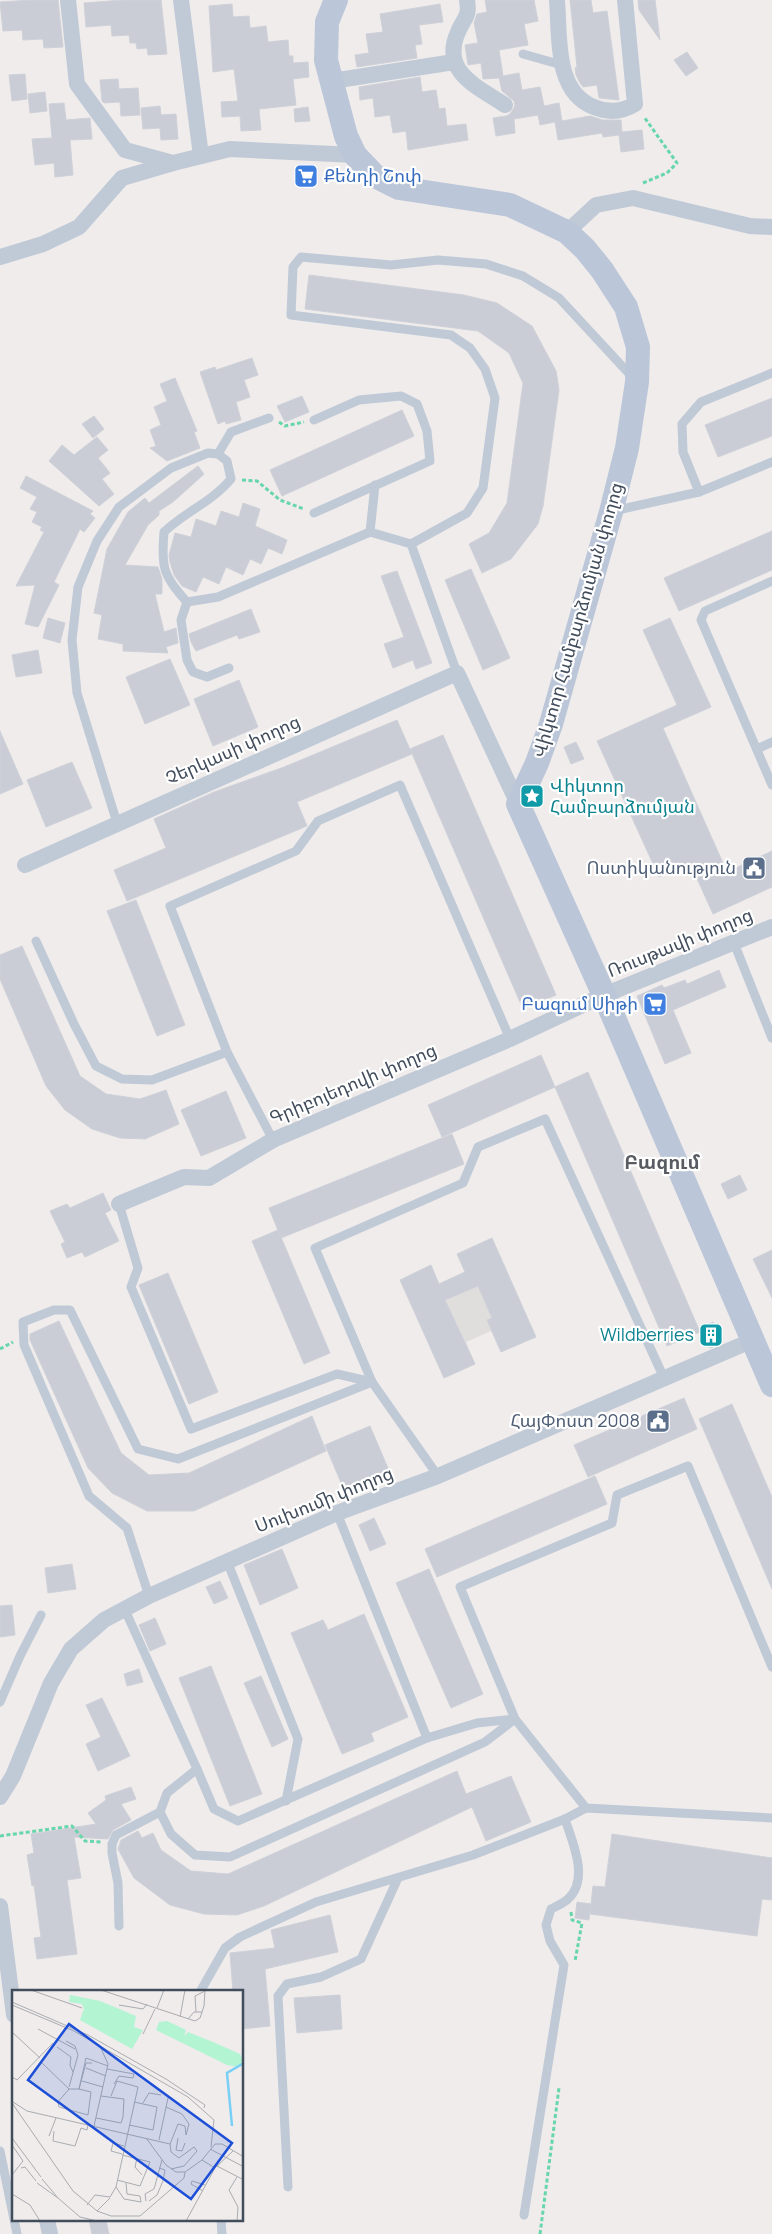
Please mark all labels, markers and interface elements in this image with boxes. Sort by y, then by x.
supermarket icon: Քենդի Շոփ [293,163,319,189]
place label: Քենդի Շոփ [324,163,422,187]
street label: Վիկտոր Համբարձումյան փողոց [526,479,628,760]
street label: Չերկասի փողոց [162,709,304,789]
place label: Վիկտոր Համբարձումյան [550,773,695,818]
place icon: Վիկտոր Համբարձումյան [519,783,545,809]
place label: Ոստիկանություն [586,855,736,879]
public building icon: Ոստիկանություն [741,855,767,881]
street label: Ռուսթավի փողոց [603,902,756,982]
place label: Բազում Սիթի [521,991,638,1015]
supermarket icon: Բազում Սիթի [642,991,668,1017]
street label: Գրիբոյեդովի փողոց [265,1037,440,1129]
district label: Բազում [624,1149,700,1175]
place label: Wildberries [600,1322,694,1346]
building icon: Wildberries [698,1322,724,1348]
place label: ՀայՓոստ 2008 [510,1408,640,1432]
public building icon: ՀայՓոստ 2008 [645,1408,671,1434]
street label: Սուխումի փողոց [251,1460,396,1538]
inset map [12,1990,244,2222]

